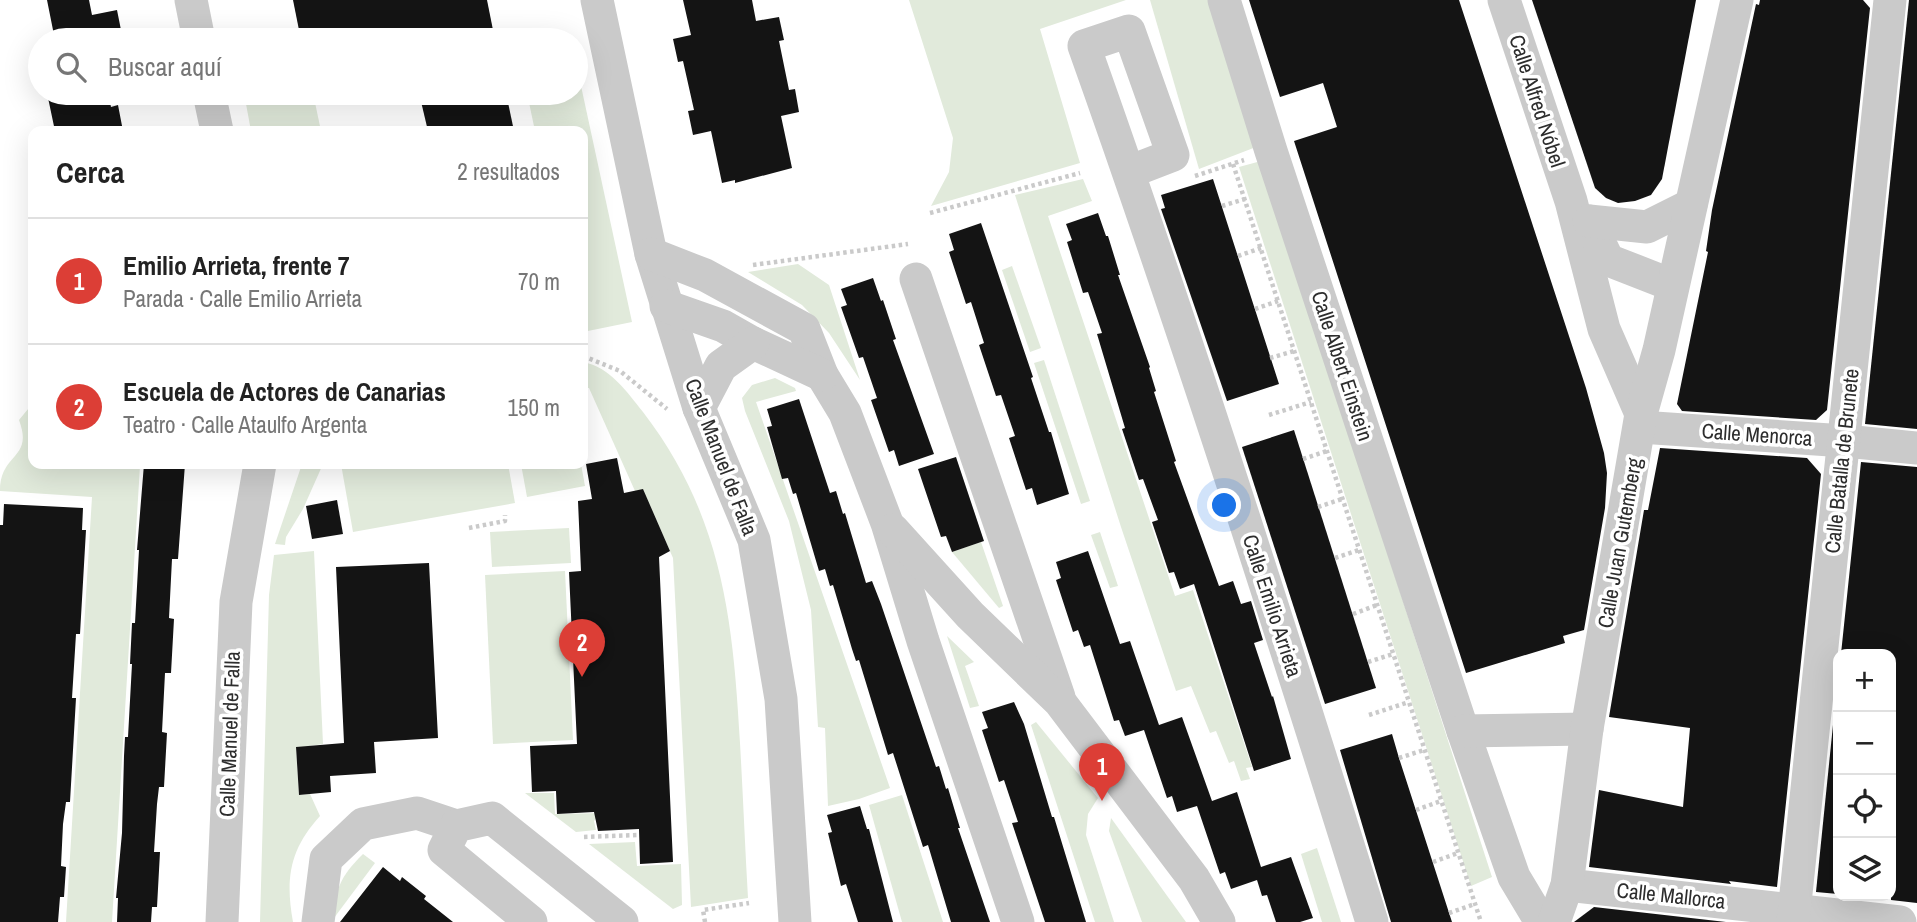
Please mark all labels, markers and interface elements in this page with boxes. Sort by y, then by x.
search box [28,28,588,105]
street label: Calle Alfred Nóbel [1502,31,1573,171]
icon: search [52,48,90,86]
text: Buscar aquí [108,49,222,84]
text: Cerca [56,152,124,192]
text: 2 resultados [457,156,560,187]
text: Emilio Arrieta, frente 7 [123,248,350,283]
text: 1 [74,266,84,297]
text: 70 m [518,266,560,297]
text: Parada · Calle Emilio Arrieta [123,283,362,314]
street label: Calle Albert Einstein [1305,287,1380,445]
street label: Calle Batalla de Brunete [1817,367,1866,555]
text: Escuela de Actores de Canarias [123,374,446,409]
street label: Calle Manuel de Falla [678,374,765,540]
text: 2 [74,392,84,423]
text: 150 m [508,392,560,423]
text: Teatro · Calle Ataulfo Argenta [123,409,367,440]
street label: Calle Menorca [1701,416,1814,453]
street label: Calle Juan Gutemberg [1590,455,1649,630]
your location [1207,488,1241,522]
street label: Calle Emilio Arrieta [1236,531,1309,681]
pin: 2 [559,619,605,677]
map controls [1833,649,1896,901]
button: + [1833,649,1896,712]
street label: Calle Manuel de Falla [212,650,247,817]
button: − [1833,712,1896,775]
pin: 1 [1079,743,1125,801]
button: locate [1833,775,1896,838]
button: layers [1833,838,1896,901]
street label: Calle Mallorca [1615,875,1727,916]

